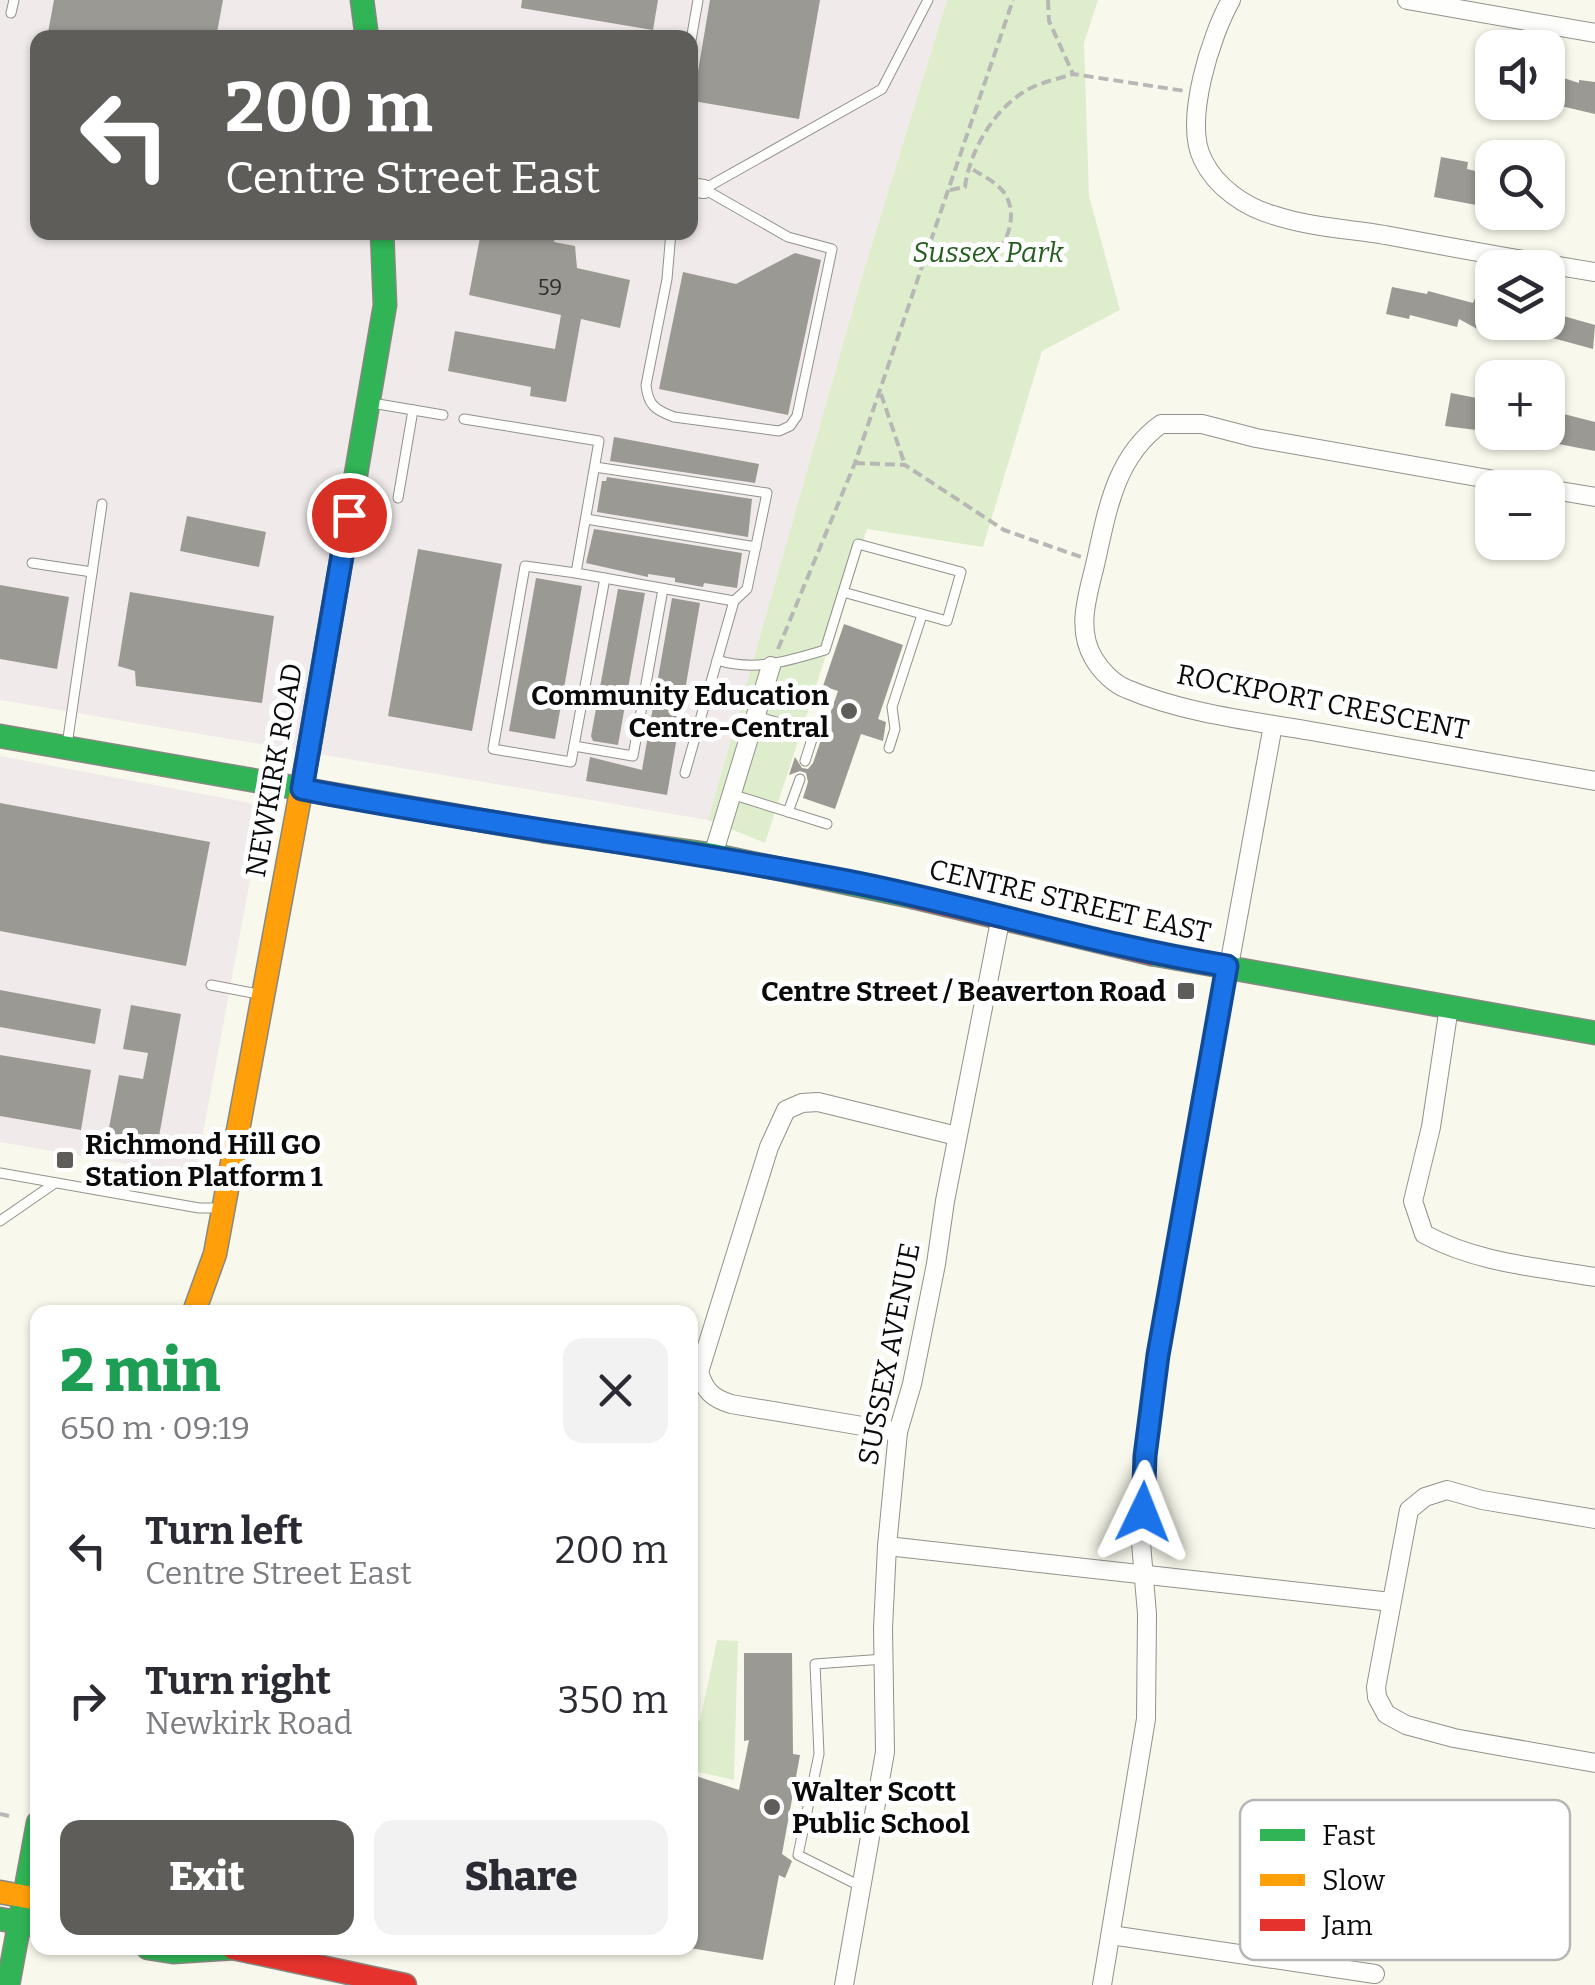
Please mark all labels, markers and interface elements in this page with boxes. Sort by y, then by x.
map controls [1475,30,1565,560]
button: sound [1475,30,1565,120]
text: 200 m [225,66,433,150]
icon: left [60,70,190,200]
button: search [1475,140,1565,230]
text: Centre Street East [225,151,600,205]
park label: Sussex Park [912,236,1064,269]
button: layers [1475,250,1565,340]
house number: 59 [538,274,562,301]
button: + [1475,360,1565,450]
button: − [1475,470,1565,560]
pin [307,473,392,558]
icon: arrive [322,488,377,543]
street label: ROCKPORT CRESCENT [1174,657,1472,747]
street label: NEWKIRK ROAD [239,661,309,879]
place label: Community Education Centre-Central [531,679,829,744]
marker: Community Education Centre-Central [838,700,860,722]
street label: CENTRE STREET EAST [926,853,1214,949]
place label: Centre Street / Beaverton Road [761,975,1166,1008]
marker: Centre Street / Beaverton Road [1175,980,1197,1002]
place label: Richmond Hill GO Station Platform 1 [85,1128,323,1193]
marker: Richmond Hill GO Station Platform 1 [54,1149,76,1171]
street label: SUSSEX AVENUE [851,1240,927,1468]
text: 2 min [60,1335,220,1407]
button: close [563,1338,668,1443]
text: 650 m · 09:19 [60,1409,250,1447]
position arrow [1091,1460,1195,1564]
text: Turn left [145,1508,303,1554]
icon: left [60,1523,115,1578]
text: 200 m [555,1527,668,1573]
text: Centre Street East [145,1554,412,1592]
text: Turn right [145,1658,331,1704]
icon: right [60,1673,115,1728]
text: 350 m [558,1677,668,1723]
text: Newkirk Road [145,1704,352,1742]
place label: Walter Scott Public School [792,1775,970,1840]
marker: Walter Scott Public School [761,1796,783,1818]
legend [1240,1800,1570,1960]
text: Fast [1322,1819,1376,1852]
button: Exit [60,1820,354,1935]
button: Share [374,1820,668,1935]
text: Slow [1322,1864,1385,1897]
text: Jam [1321,1909,1373,1942]

